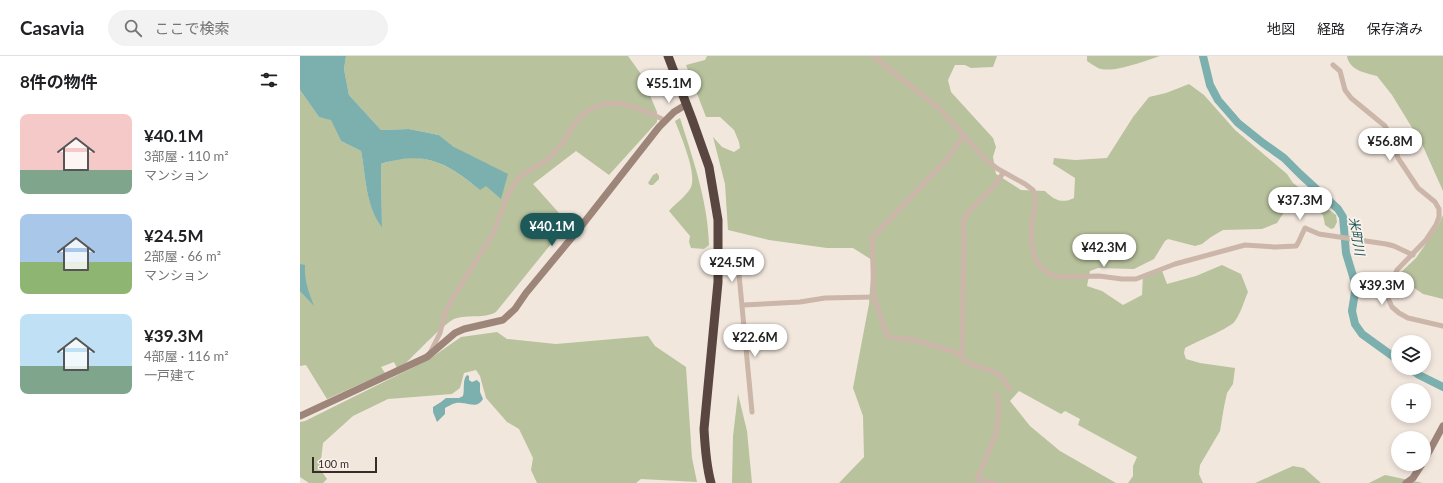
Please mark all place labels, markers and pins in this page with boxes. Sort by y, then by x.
pin: ¥55.1M [636,70,702,104]
pin: ¥56.8M [1357,128,1423,162]
pin: ¥37.3M [1267,187,1333,221]
pin: ¥40.1M [519,213,585,247]
pin: ¥42.3M [1071,234,1137,268]
pin: ¥24.5M [699,249,765,283]
pin: ¥39.3M [1349,272,1415,306]
pin: ¥22.6M [722,324,788,358]

